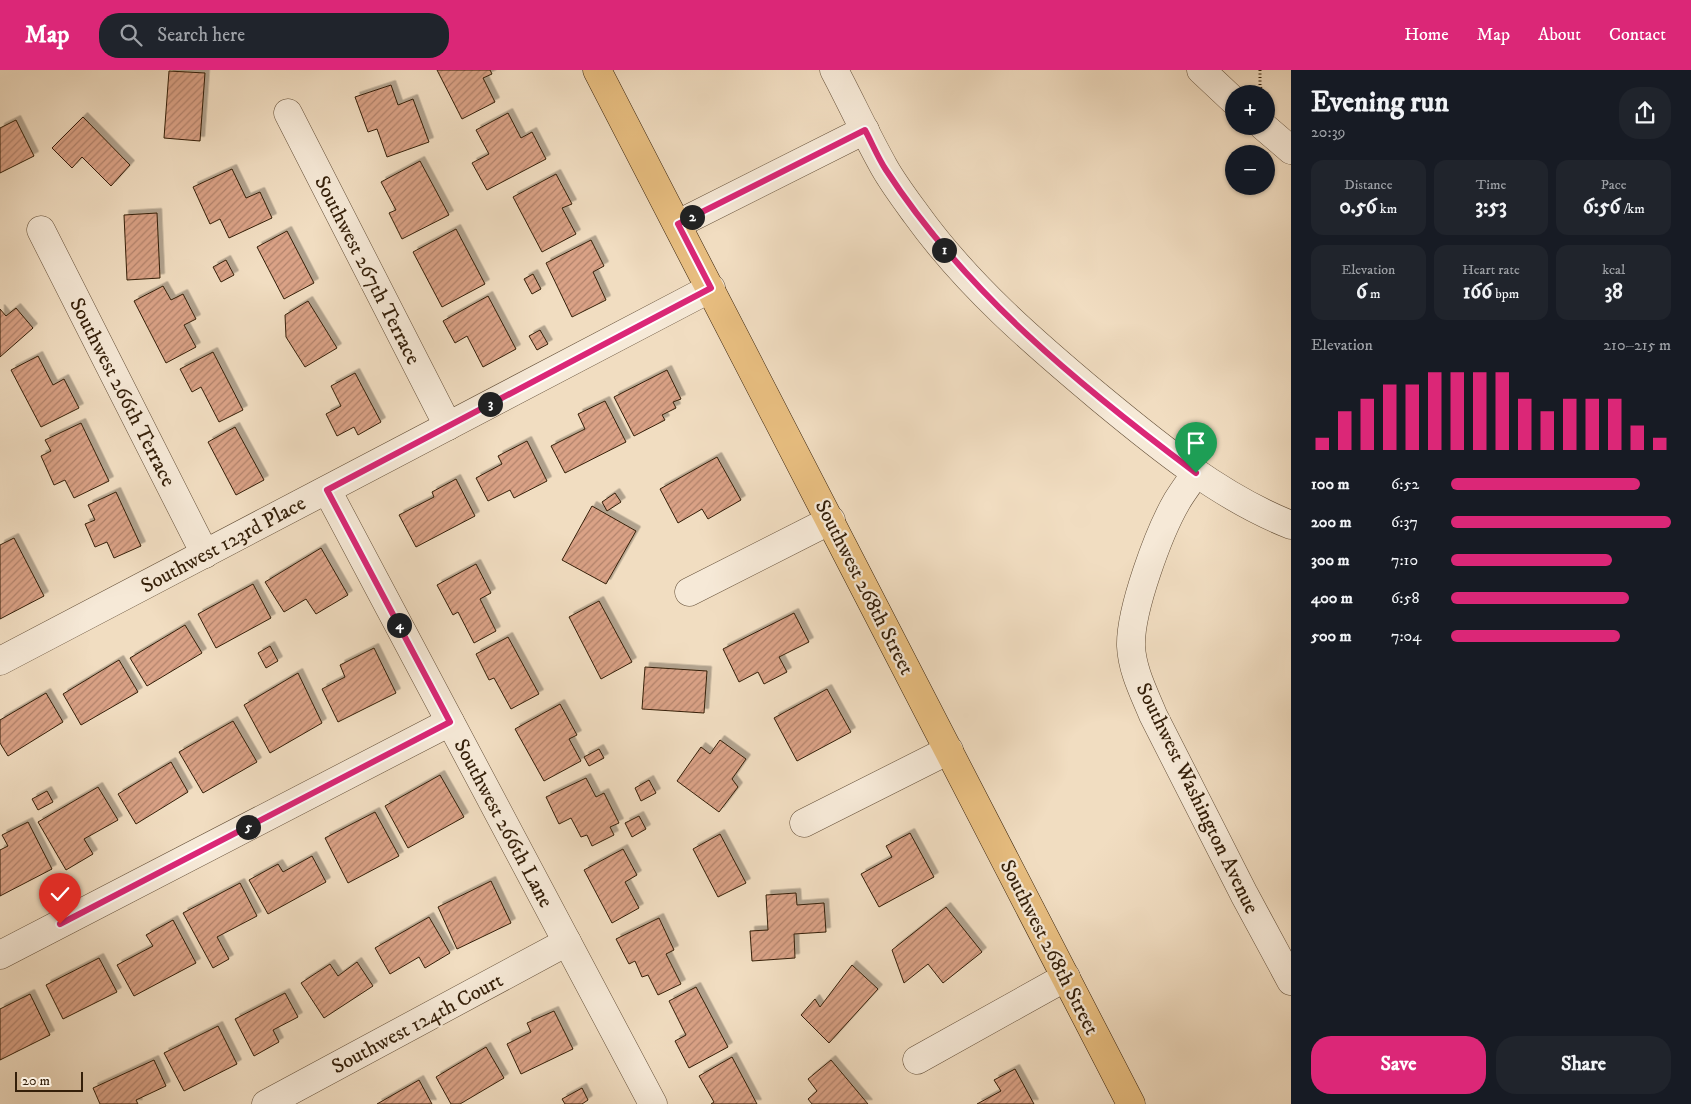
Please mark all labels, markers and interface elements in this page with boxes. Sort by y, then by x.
search box [99,13,449,58]
text: Map [25,20,69,50]
icon: search [117,21,145,49]
text: Search here [157,24,245,47]
text: Home [1404,24,1449,46]
text: Map [1477,24,1510,46]
text: About [1538,24,1581,46]
text: Contact [1609,24,1666,46]
map controls [1225,85,1275,195]
button: + [1225,85,1275,135]
text: Evening run [1311,85,1449,120]
button: share [1619,87,1671,139]
text: 20:39 [1311,122,1346,142]
button: − [1225,145,1275,195]
street label: Southwest 267th Terrace [308,172,426,370]
text: Distance [1344,176,1392,194]
text: Time [1476,176,1506,194]
text: Pace [1601,176,1627,194]
text: 0.56 [1339,194,1377,220]
text: 3:53 [1475,194,1507,220]
text: 6:56 [1583,194,1620,220]
text: km [1377,200,1397,218]
text: /km [1620,200,1645,218]
pin: 2 [680,204,704,230]
text: 2 [689,208,696,226]
pin: 1 [932,238,956,262]
text: 1 [942,241,947,259]
text: Elevation [1341,261,1395,279]
text: Heart rate [1462,261,1520,279]
text: kcal [1602,261,1625,279]
text: 6 [1356,279,1367,305]
text: 166 [1463,279,1492,305]
text: 38 [1604,279,1623,305]
text: m [1367,285,1381,303]
text: bpm [1492,285,1519,303]
street label: Southwest 266th Terrace [63,294,181,492]
text: Elevation [1311,335,1373,355]
text: 210–215 m [1603,335,1671,355]
pin: 3 [478,392,502,416]
text: 3 [488,395,493,413]
pin [1175,422,1217,473]
icon: arrive [1182,429,1210,457]
text: 100 m [1311,474,1350,494]
text: 6:52 [1391,474,1419,494]
street label: Southwest 123rd Place [137,490,311,599]
street label: Southwest 268th Street [809,496,920,680]
text: 200 m [1311,512,1352,532]
text: 6:37 [1391,512,1418,532]
text: 300 m [1311,550,1350,570]
text: 7:10 [1391,550,1418,570]
text: 400 m [1311,588,1353,608]
text: 6:58 [1391,588,1419,608]
pin: 4 [386,612,412,638]
text: 4 [395,616,404,634]
text: 500 m [1311,626,1352,646]
text: 7:04 [1391,626,1421,646]
street label: Southwest Washington Avenue [1130,679,1265,918]
street label: Southwest 266th Lane [448,735,559,913]
pin: 5 [236,814,260,840]
text: 5 [245,818,252,836]
street label: Southwest 268th Street [994,856,1105,1040]
pin [39,873,81,924]
icon: check [46,880,74,908]
street label: Southwest 124th Court [327,968,508,1080]
button: Save [1311,1036,1486,1094]
button: Share [1496,1036,1671,1094]
scale bar [15,1069,82,1092]
text: 20 m [22,1072,50,1090]

